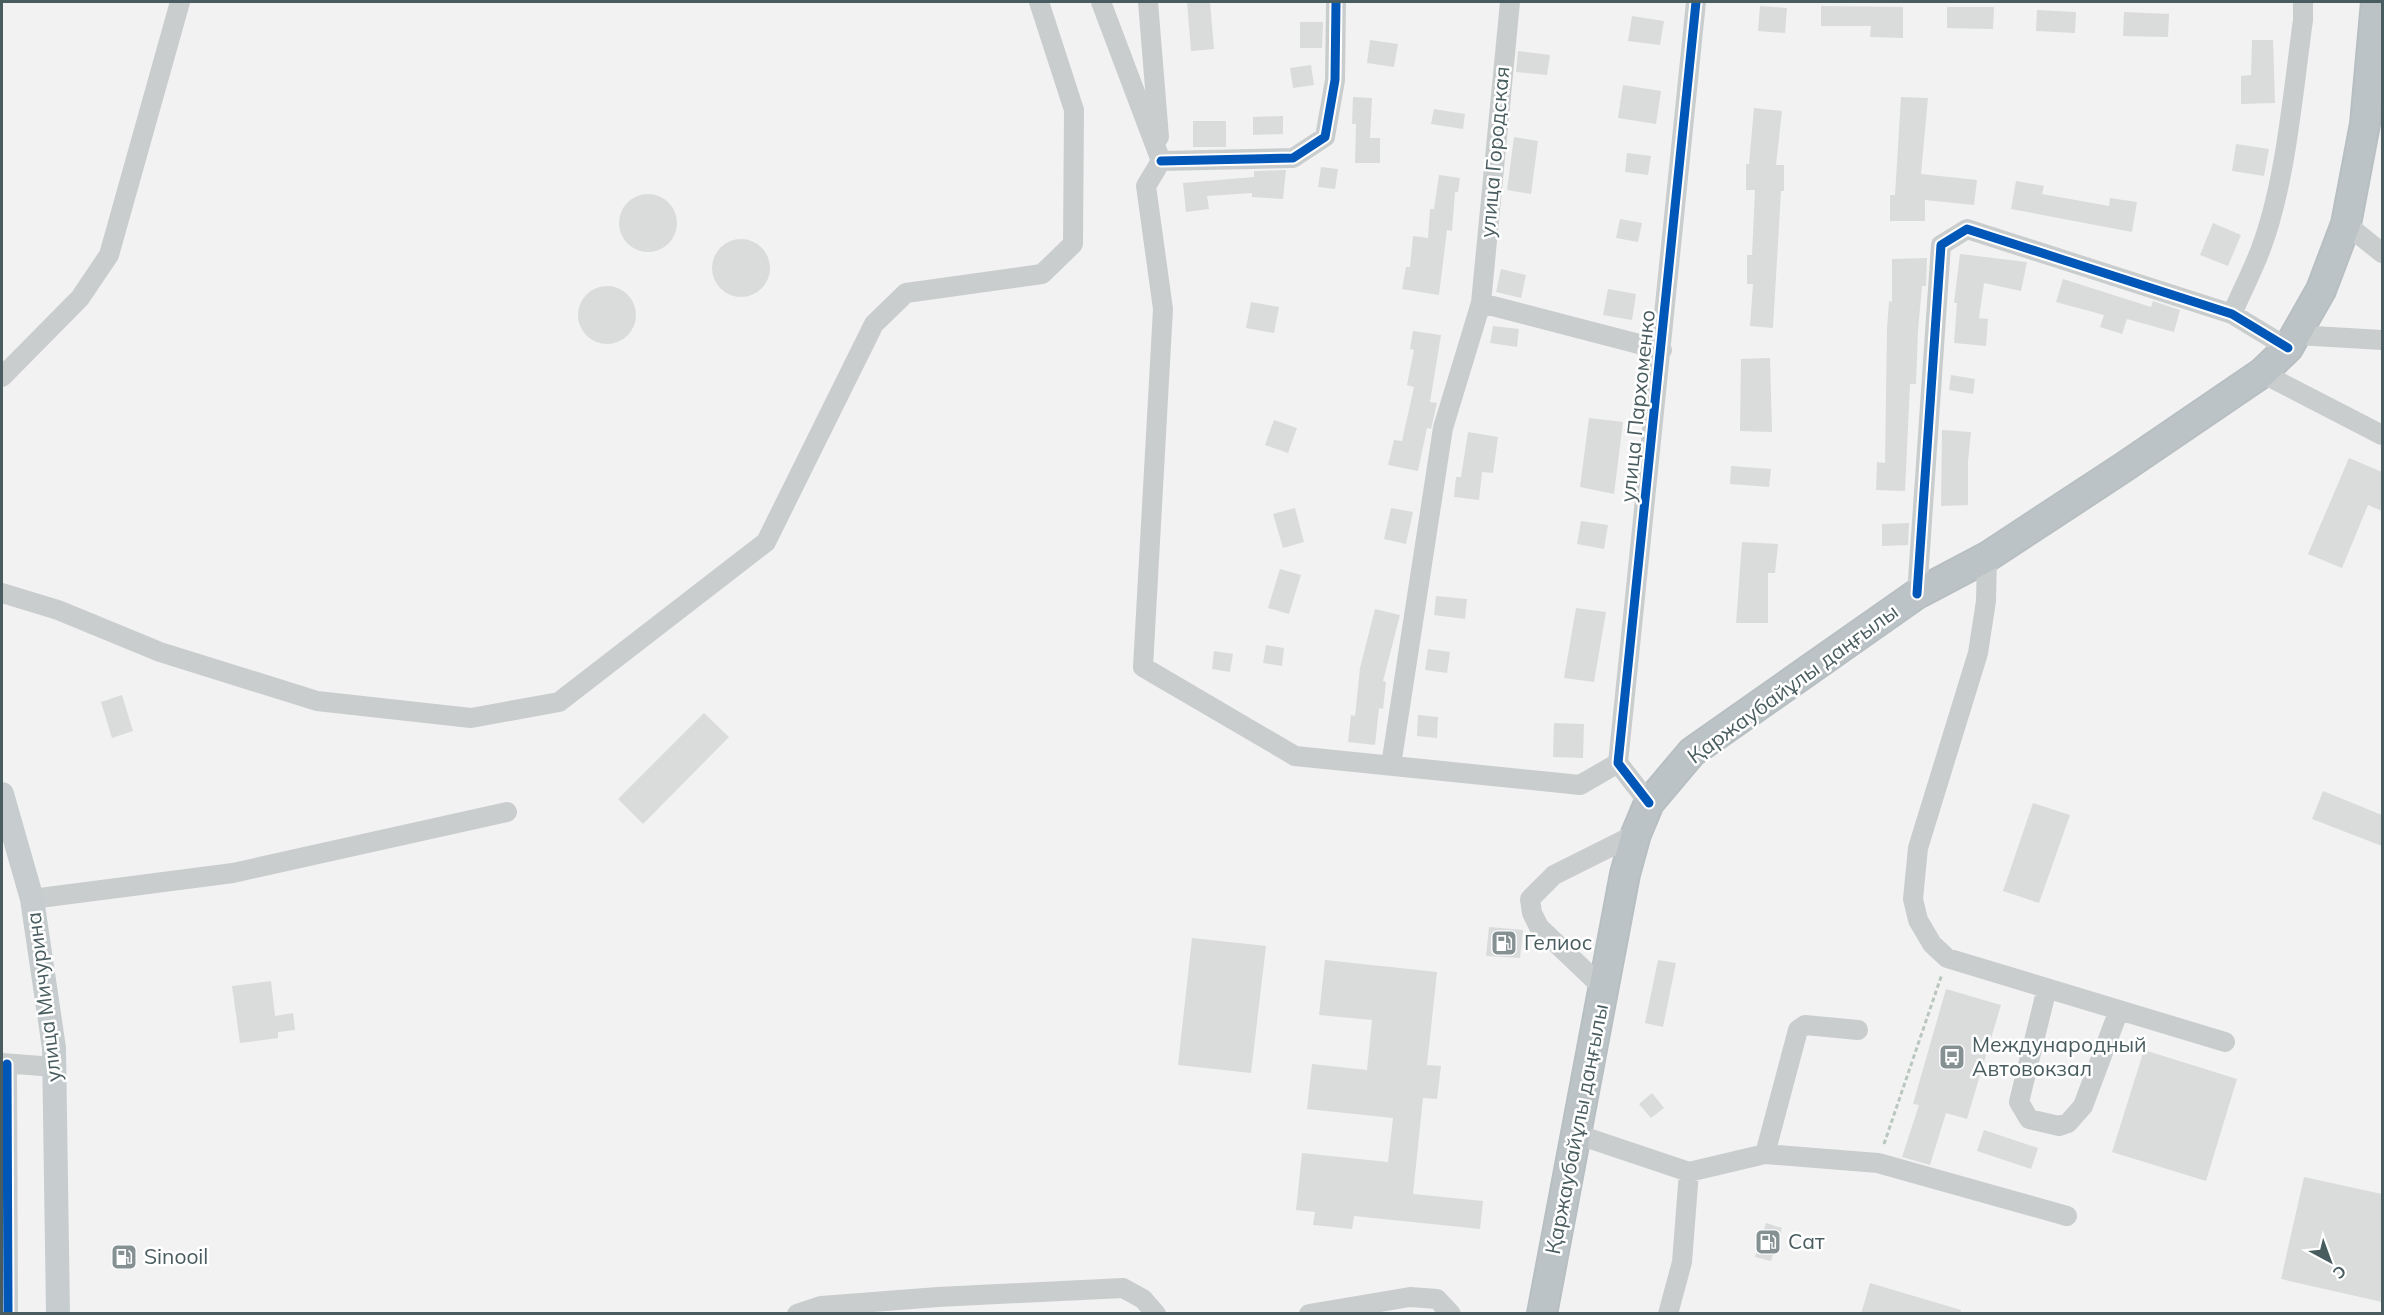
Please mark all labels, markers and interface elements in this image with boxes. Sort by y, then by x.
street label: улица Городская [1474,65,1514,239]
street label: улица Пархоменко [1614,308,1660,503]
street label: Қаржаубайұлы даңғылы [1682,598,1903,768]
street label: улица Мичурина [20,911,66,1084]
fuel station icon: Гелиос [1489,928,1519,958]
place label: Гелиос [1524,929,1592,955]
street label: Қаржаубайұлы даңғылы [1539,1002,1613,1256]
place label: Международный Автовокзал [1972,1031,2147,1081]
bus stop icon: Международный Автовокзал [1937,1042,1967,1072]
fuel station icon: Сат [1753,1227,1783,1257]
place label: Сат [1788,1228,1825,1254]
north arrow [2300,1231,2360,1291]
fuel station icon: Sinooil [109,1242,139,1272]
place label: Sinooil [144,1243,208,1269]
text: С [2329,1261,2351,1283]

